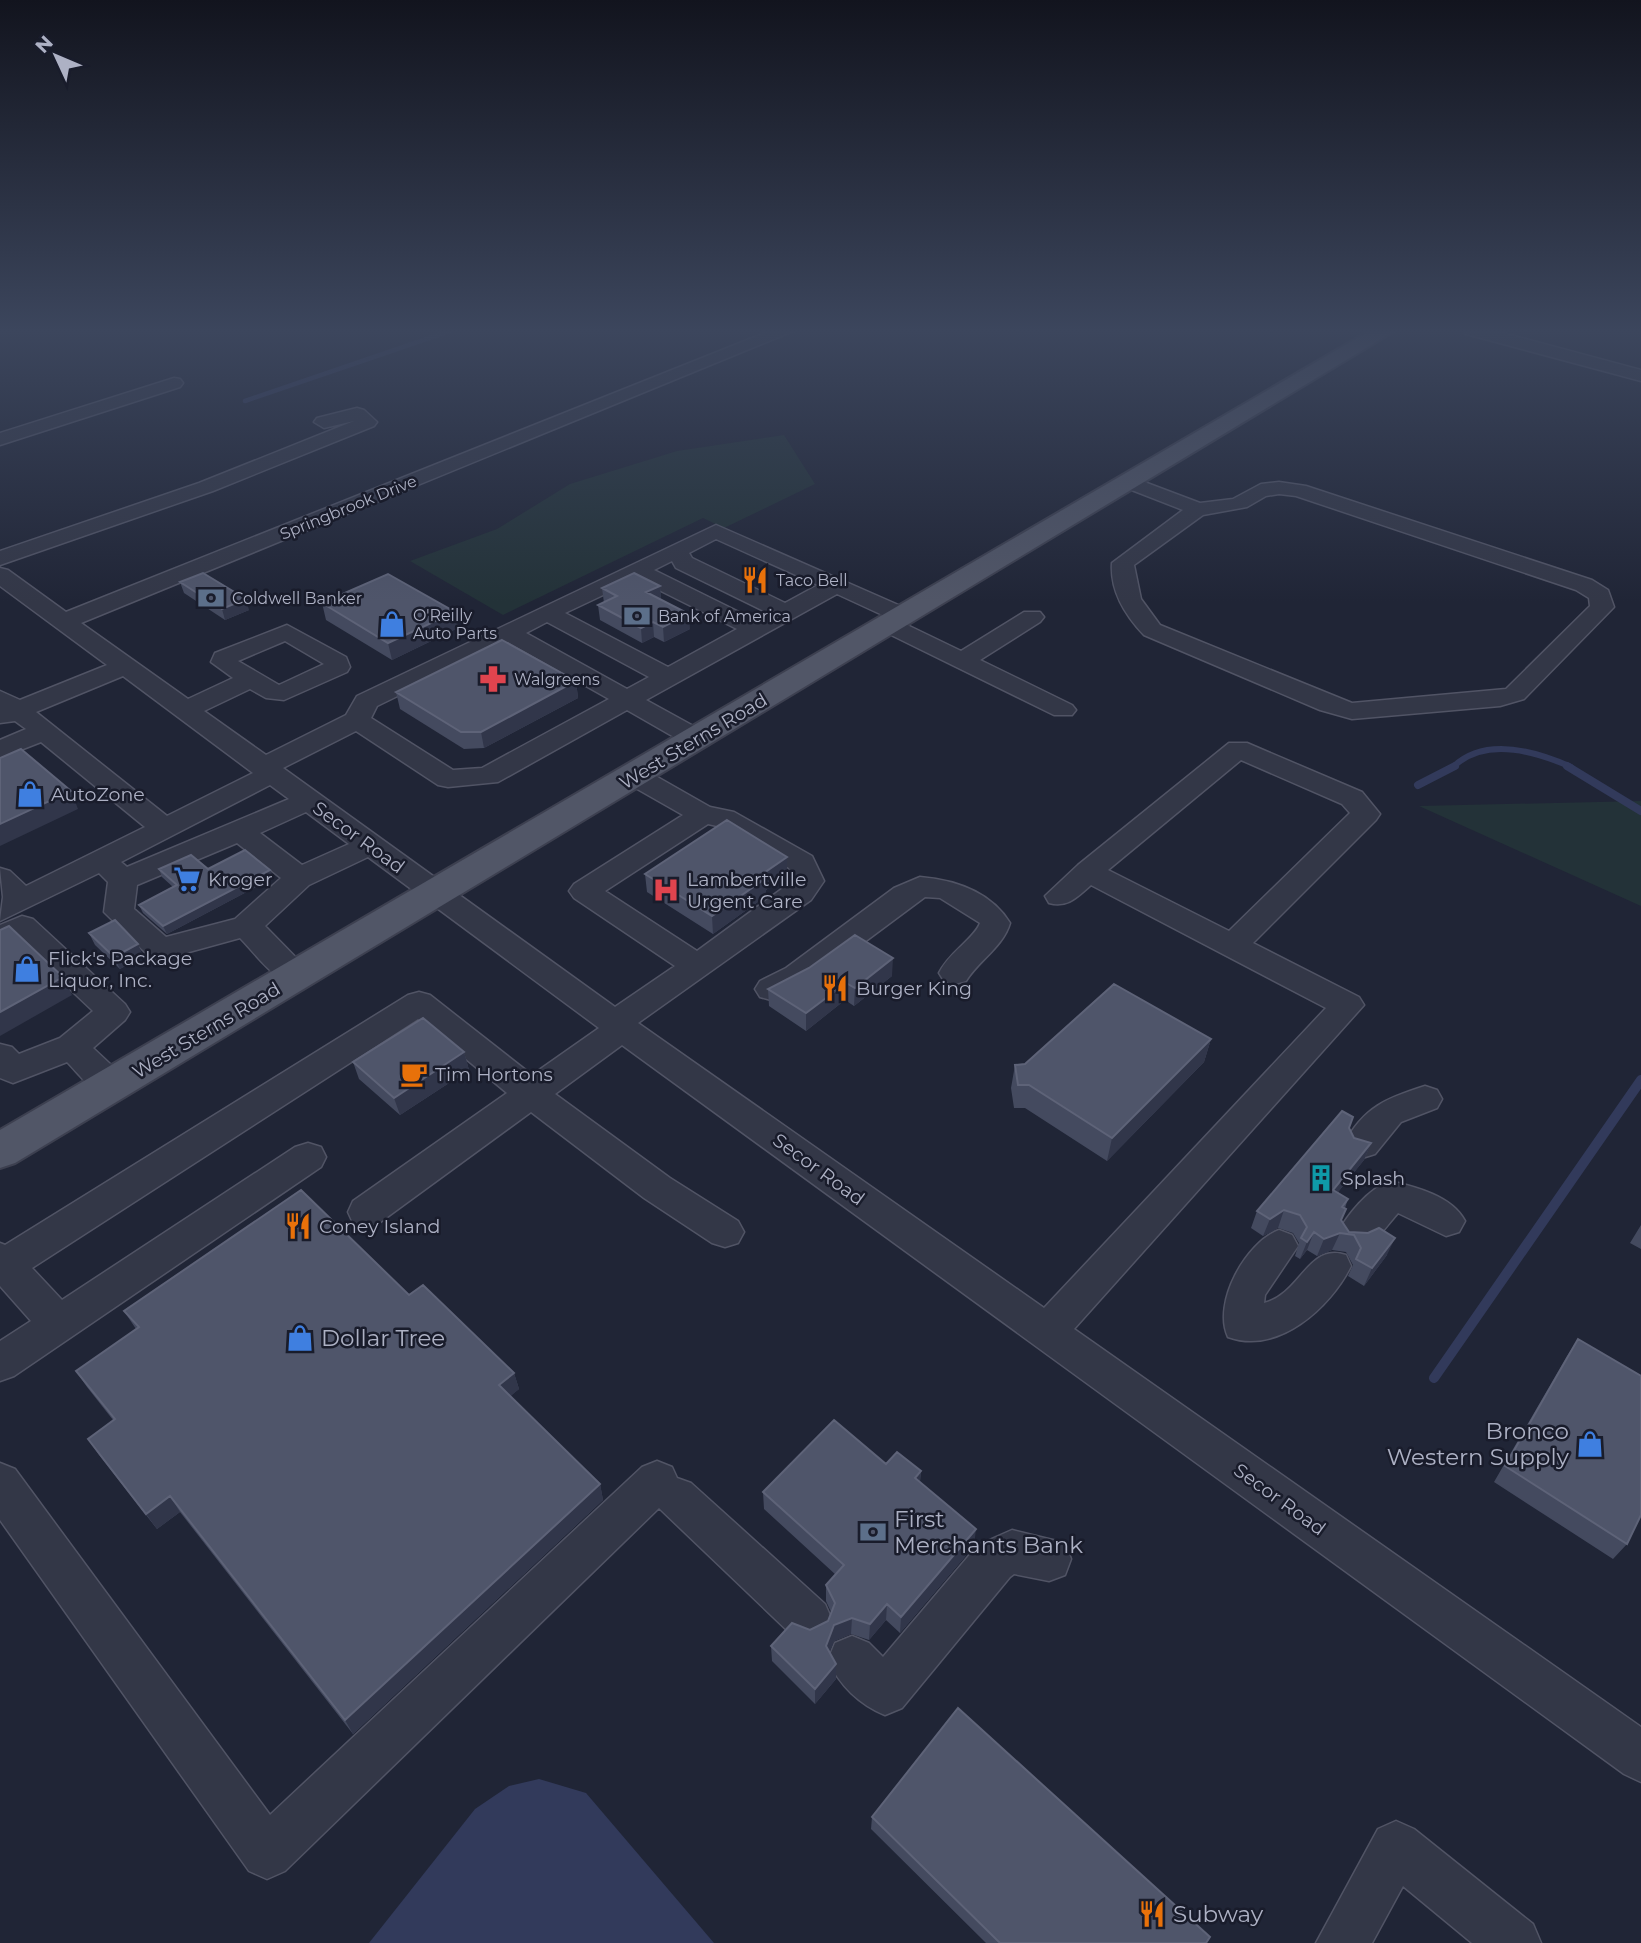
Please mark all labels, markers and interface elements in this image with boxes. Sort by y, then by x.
north arrow [21,21,91,91]
text: N [31,31,58,58]
street label: Springbrook Drive [277,471,419,544]
restaurant icon: Taco Bell [740,565,770,595]
place label: Taco Bell [776,571,848,590]
bank icon: Coldwell Banker [196,583,226,613]
place label: Coldwell Banker [232,589,362,608]
bank icon: Bank of America [622,601,652,631]
place label: O'Reilly Auto Parts [413,606,497,643]
place label: Bank of America [658,607,791,626]
shop icon: O'Reilly Auto Parts [377,609,407,639]
pharmacy icon: Walgreens [478,664,508,694]
place label: Walgreens [514,670,600,689]
street label: West Sterns Road [615,688,771,795]
shop icon: AutoZone [15,779,45,809]
place label: AutoZone [51,783,145,806]
street label: Secor Road [308,796,409,878]
supermarket icon: Kroger [172,864,202,894]
place label: Kroger [208,868,273,891]
place label: Lambertville Urgent Care [687,868,806,913]
hospital icon: Lambertville Urgent Care [651,875,681,905]
place label: Flick's Package Liquor, Inc. [48,947,192,992]
shop icon: Flick's Package Liquor, Inc. [12,954,42,984]
restaurant icon: Burger King [820,973,850,1003]
street label: West Sterns Road [128,977,284,1084]
place label: Burger King [856,977,972,1000]
cafe icon: Tim Hortons [399,1059,429,1089]
place label: Tim Hortons [435,1063,553,1086]
street label: Secor Road [768,1128,869,1210]
building icon: Splash [1306,1163,1336,1193]
place label: Splash [1342,1167,1405,1190]
restaurant icon: Coney Island [283,1211,313,1241]
place label: Coney Island [319,1215,440,1238]
shop icon: Dollar Tree [285,1323,315,1353]
place label: Dollar Tree [321,1324,445,1352]
place label: Bronco Western Supply [1387,1417,1570,1471]
shop icon: Bronco Western Supply [1575,1429,1605,1459]
street label: Secor Road [1229,1458,1330,1540]
place label: First Merchants Bank [894,1505,1083,1559]
bank icon: First Merchants Bank [858,1517,888,1547]
restaurant icon: Subway [1137,1899,1167,1929]
place label: Subway [1173,1900,1264,1928]

